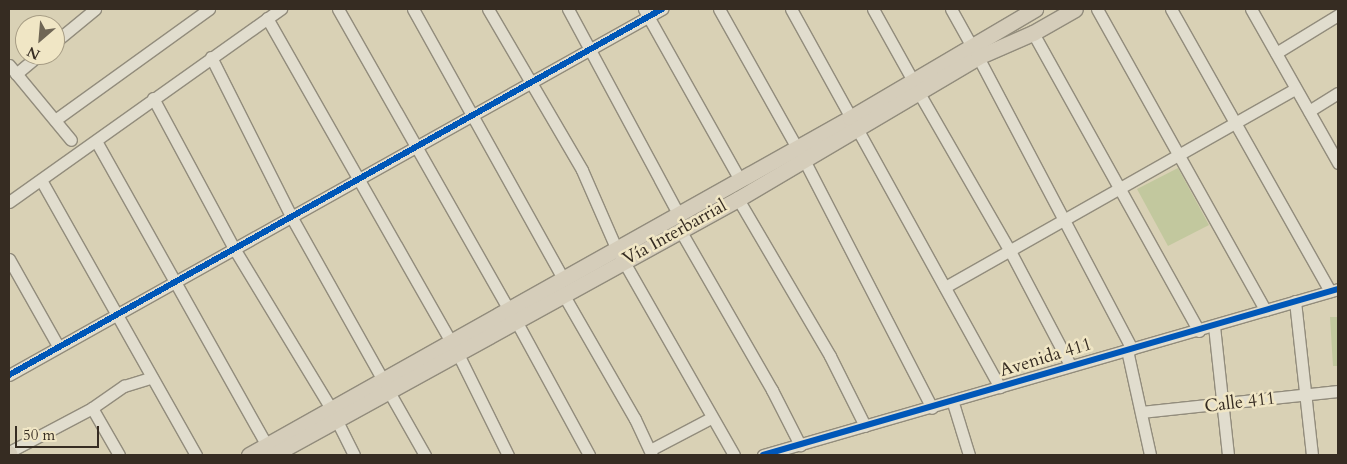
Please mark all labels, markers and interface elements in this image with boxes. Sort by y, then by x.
north arrow [15,15,65,65]
text: N [24,42,43,64]
street label: Vía Interbarrial [619,196,731,270]
street label: Avenida 411 [997,334,1095,382]
street label: Calle 411 [1203,388,1277,418]
scale bar [18,416,101,448]
text: 50 m [23,425,55,445]

